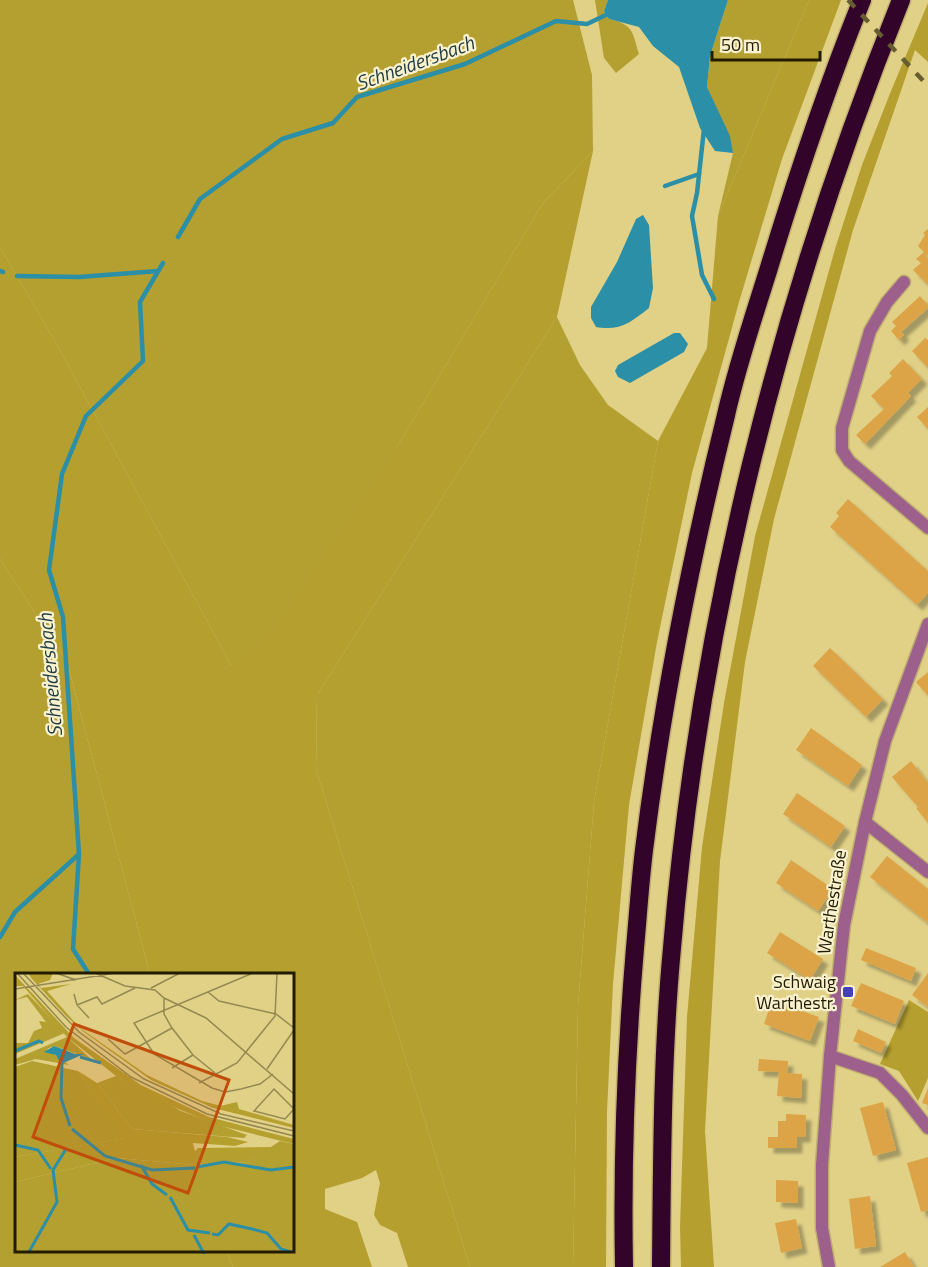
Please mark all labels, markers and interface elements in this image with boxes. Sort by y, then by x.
scale bar [712,24,820,62]
water label: Schneidersbach [351,26,479,98]
text: 50 m [721,31,760,58]
water label: Schneidersbach [29,611,70,738]
street label: Warthestraße [810,848,853,956]
place label: Schwaig Warthestr. [756,968,836,1016]
inset map [15,973,294,1252]
marker: Schwaig Warthestr. [841,985,855,999]

